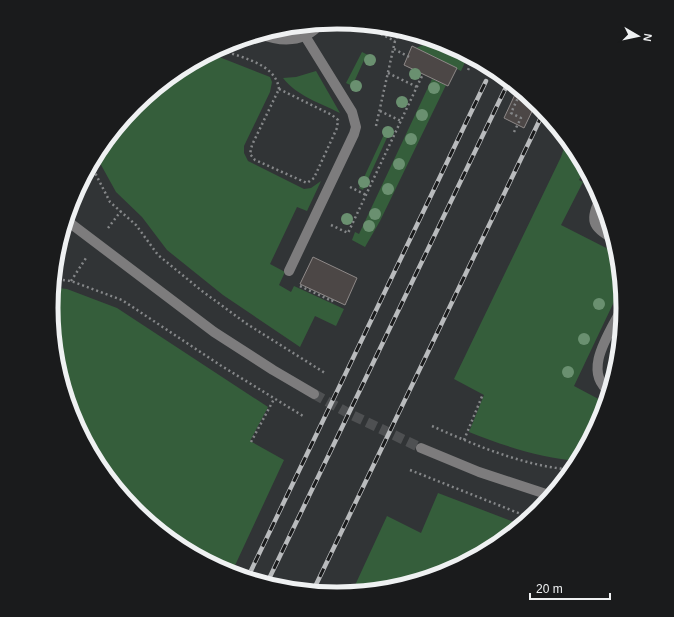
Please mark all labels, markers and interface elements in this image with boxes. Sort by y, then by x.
north arrow [618,16,658,56]
text: N [641,33,654,42]
scale bar [530,575,610,601]
text: 20 m [536,582,563,596]

